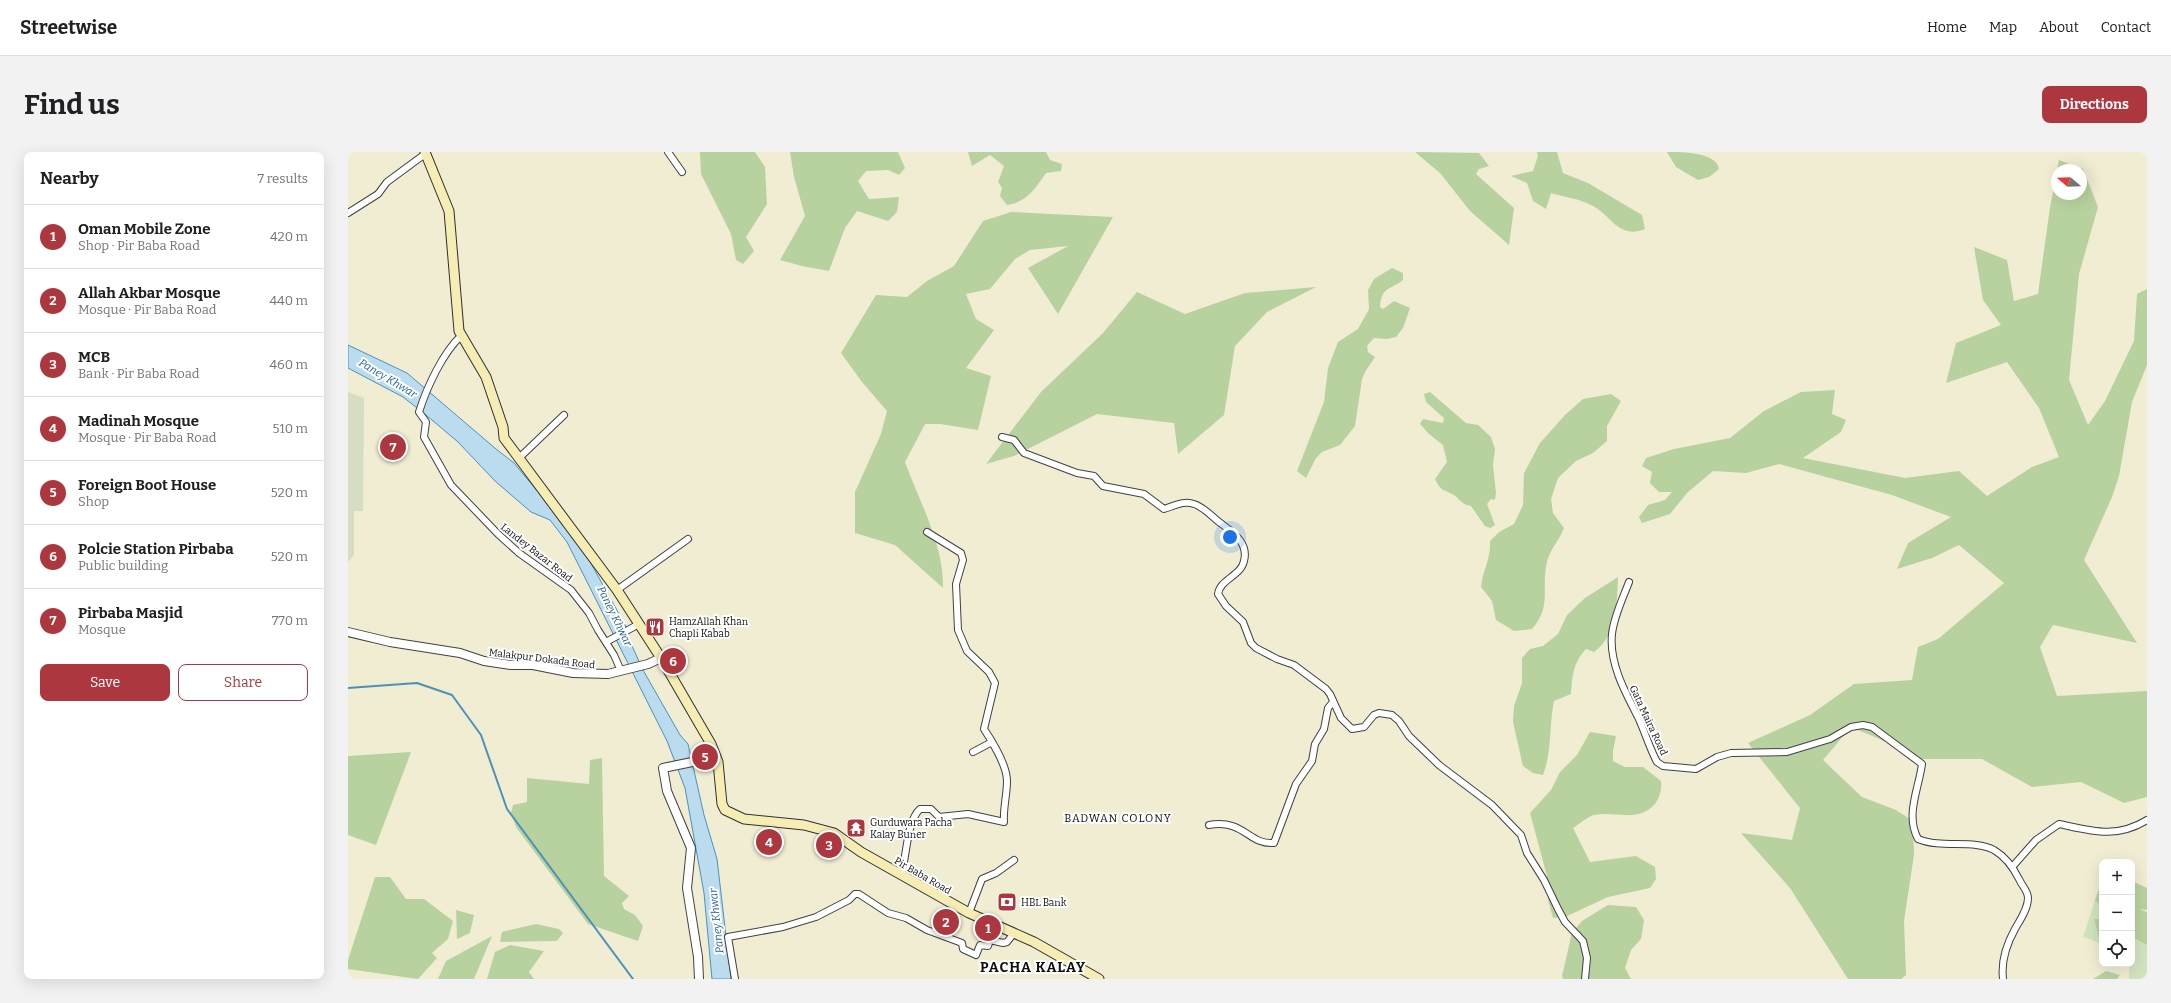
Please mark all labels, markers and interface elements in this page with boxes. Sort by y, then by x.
text: Streetwise [20,16,117,39]
text: Home [1927,19,1967,36]
text: Map [1989,19,2017,36]
text: About [2039,19,2079,36]
text: Contact [2101,19,2151,36]
button: Directions [2042,86,2147,123]
text: Find us [24,88,120,121]
north arrow [2051,164,2087,200]
text: Nearby [40,168,99,189]
text: 7 results [258,171,308,186]
text: Oman Mobile Zone [78,220,211,238]
text: 1 [50,229,56,244]
text: 420 m [270,229,308,244]
text: Shop · Pir Baba Road [78,238,200,253]
text: Allah Akbar Mosque [78,284,221,302]
text: 2 [49,293,57,308]
text: 440 m [269,293,308,308]
text: Mosque · Pir Baba Road [78,302,217,317]
text: MCB [78,348,110,366]
water label: Paney Khwar [356,356,420,401]
text: 3 [49,357,57,372]
text: 460 m [269,357,308,372]
text: Bank · Pir Baba Road [78,366,200,381]
text: Madinah Mosque [78,412,199,430]
text: 4 [49,421,57,436]
text: 510 m [273,421,308,436]
text: Mosque · Pir Baba Road [78,430,217,445]
pin: 7 [380,432,406,462]
text: Foreign Boot House [78,476,216,494]
text: 5 [49,485,57,500]
text: 520 m [271,485,308,500]
text: Shop [78,494,109,509]
street label: Landey Bazar Road [498,521,575,585]
your location [1220,527,1240,547]
text: Polcie Station Pirbaba [78,540,234,558]
text: 6 [49,549,57,564]
text: 520 m [271,549,308,564]
text: Public building [78,558,168,573]
water label: Paney Khwar [594,584,635,649]
text: Pirbaba Masjid [78,604,183,622]
text: 7 [50,613,57,628]
text: 770 m [272,613,308,628]
restaurant icon: HamzAllah Khan Chapli Kabab [644,616,666,638]
place label: HamzAllah Khan Chapli Kabab [669,616,749,640]
text: Mosque [78,622,126,637]
pin: 6 [660,646,686,676]
street label: Malakpur Dokada Road [488,647,596,671]
button: Save [40,664,170,701]
button: Share [178,664,308,701]
street label: Gata Maira Road [1627,683,1670,757]
pin: 5 [692,742,718,772]
district label: BADWAN COLONY [1064,812,1172,825]
temple icon: Gurduwara Pacha Kalay Buner [845,817,867,839]
place label: Gurduwara Pacha Kalay Buner [870,817,953,841]
pin: 4 [756,827,782,857]
pin: 3 [816,830,842,860]
street label: Pir Baba Road [892,855,953,897]
map controls [2099,859,2135,967]
button: + [2099,859,2135,895]
water label: Paney Khwar [707,887,726,954]
bank icon: HBL Bank [996,891,1018,913]
button: − [2099,895,2135,931]
place label: HBL Bank [1021,897,1067,909]
pin: 2 [933,907,959,937]
pin: 1 [975,913,1001,943]
button: locate [2099,931,2135,967]
district label: PACHA KALAY [980,959,1086,976]

